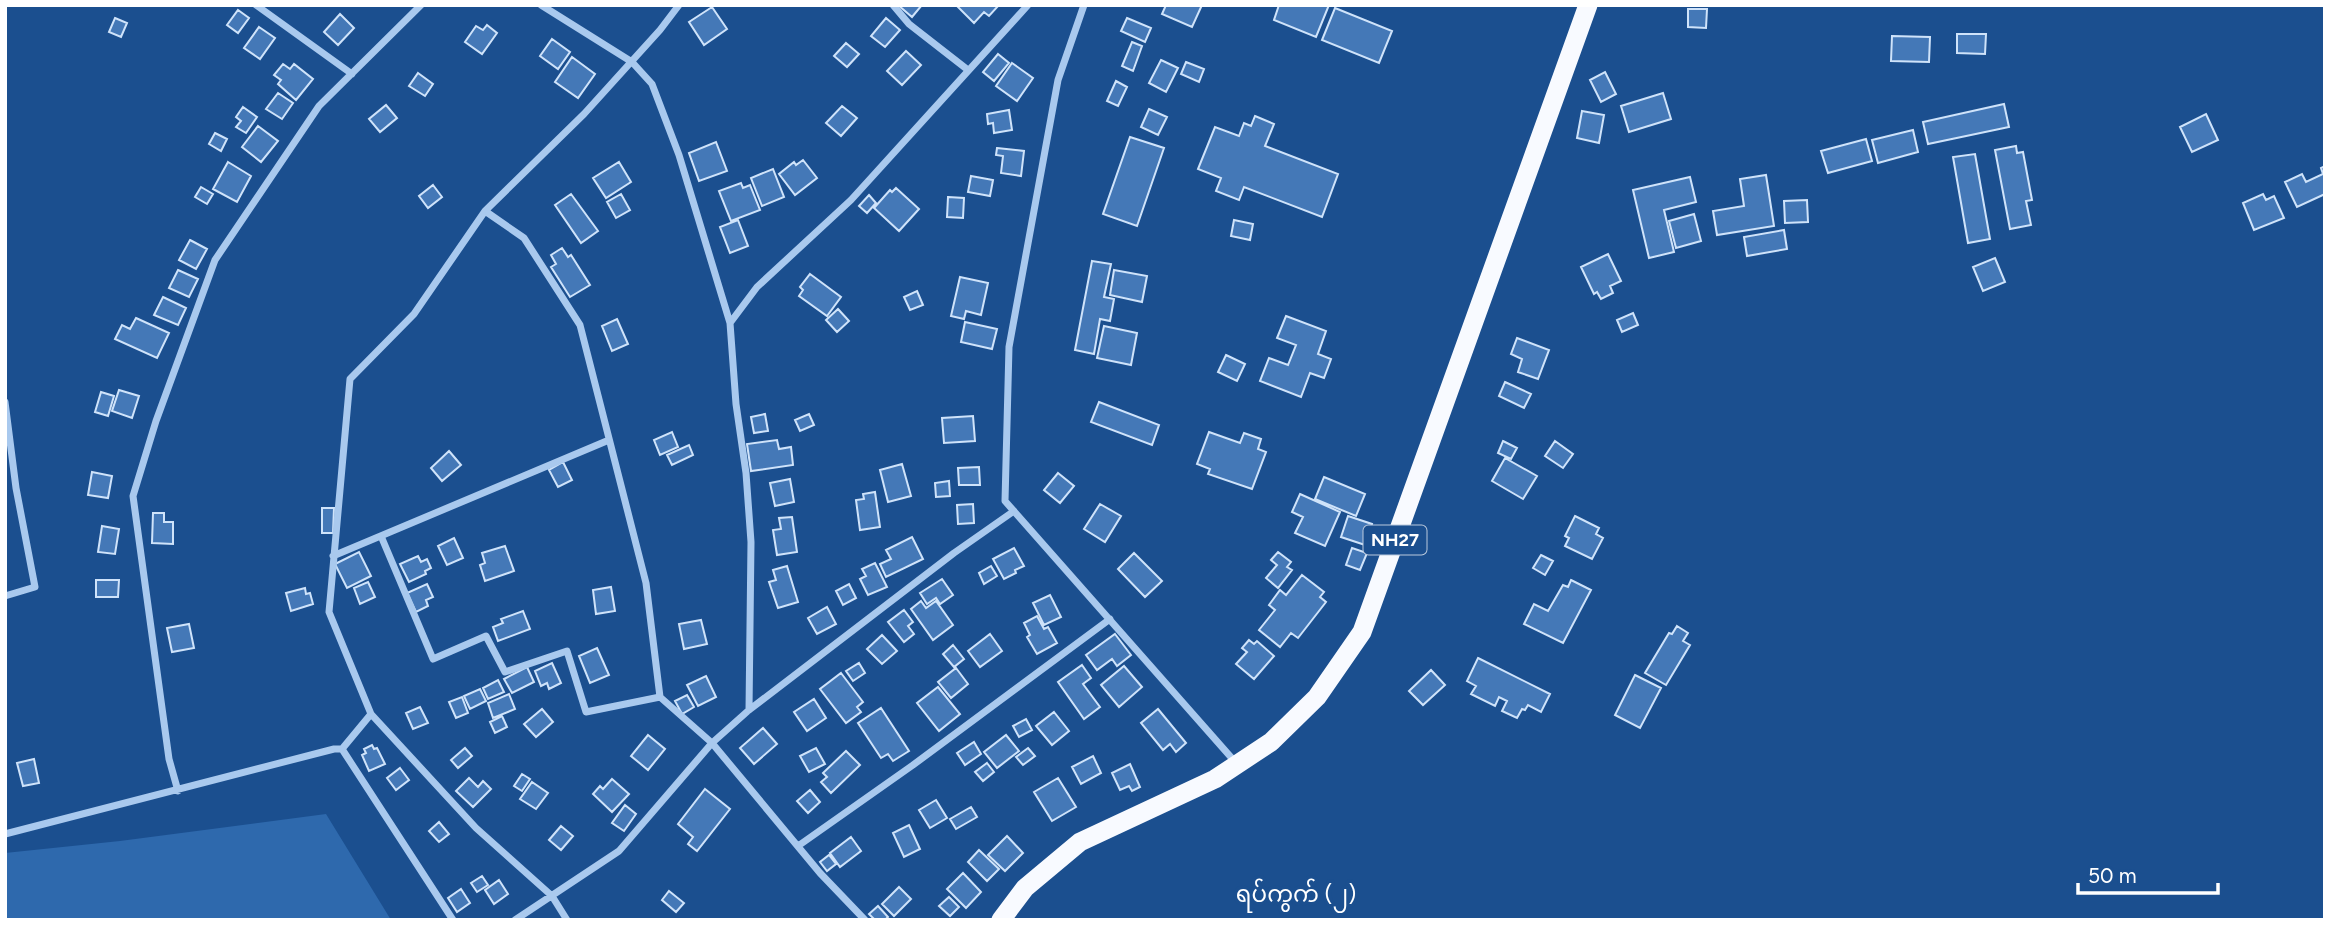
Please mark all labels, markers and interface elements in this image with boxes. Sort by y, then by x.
road number: NH27 [1364,526,1426,554]
scale bar [2078,852,2218,896]
text: 50 m [2088,863,2137,888]
district label: ရပ်ကွက် (၂) [1236,878,1356,913]

